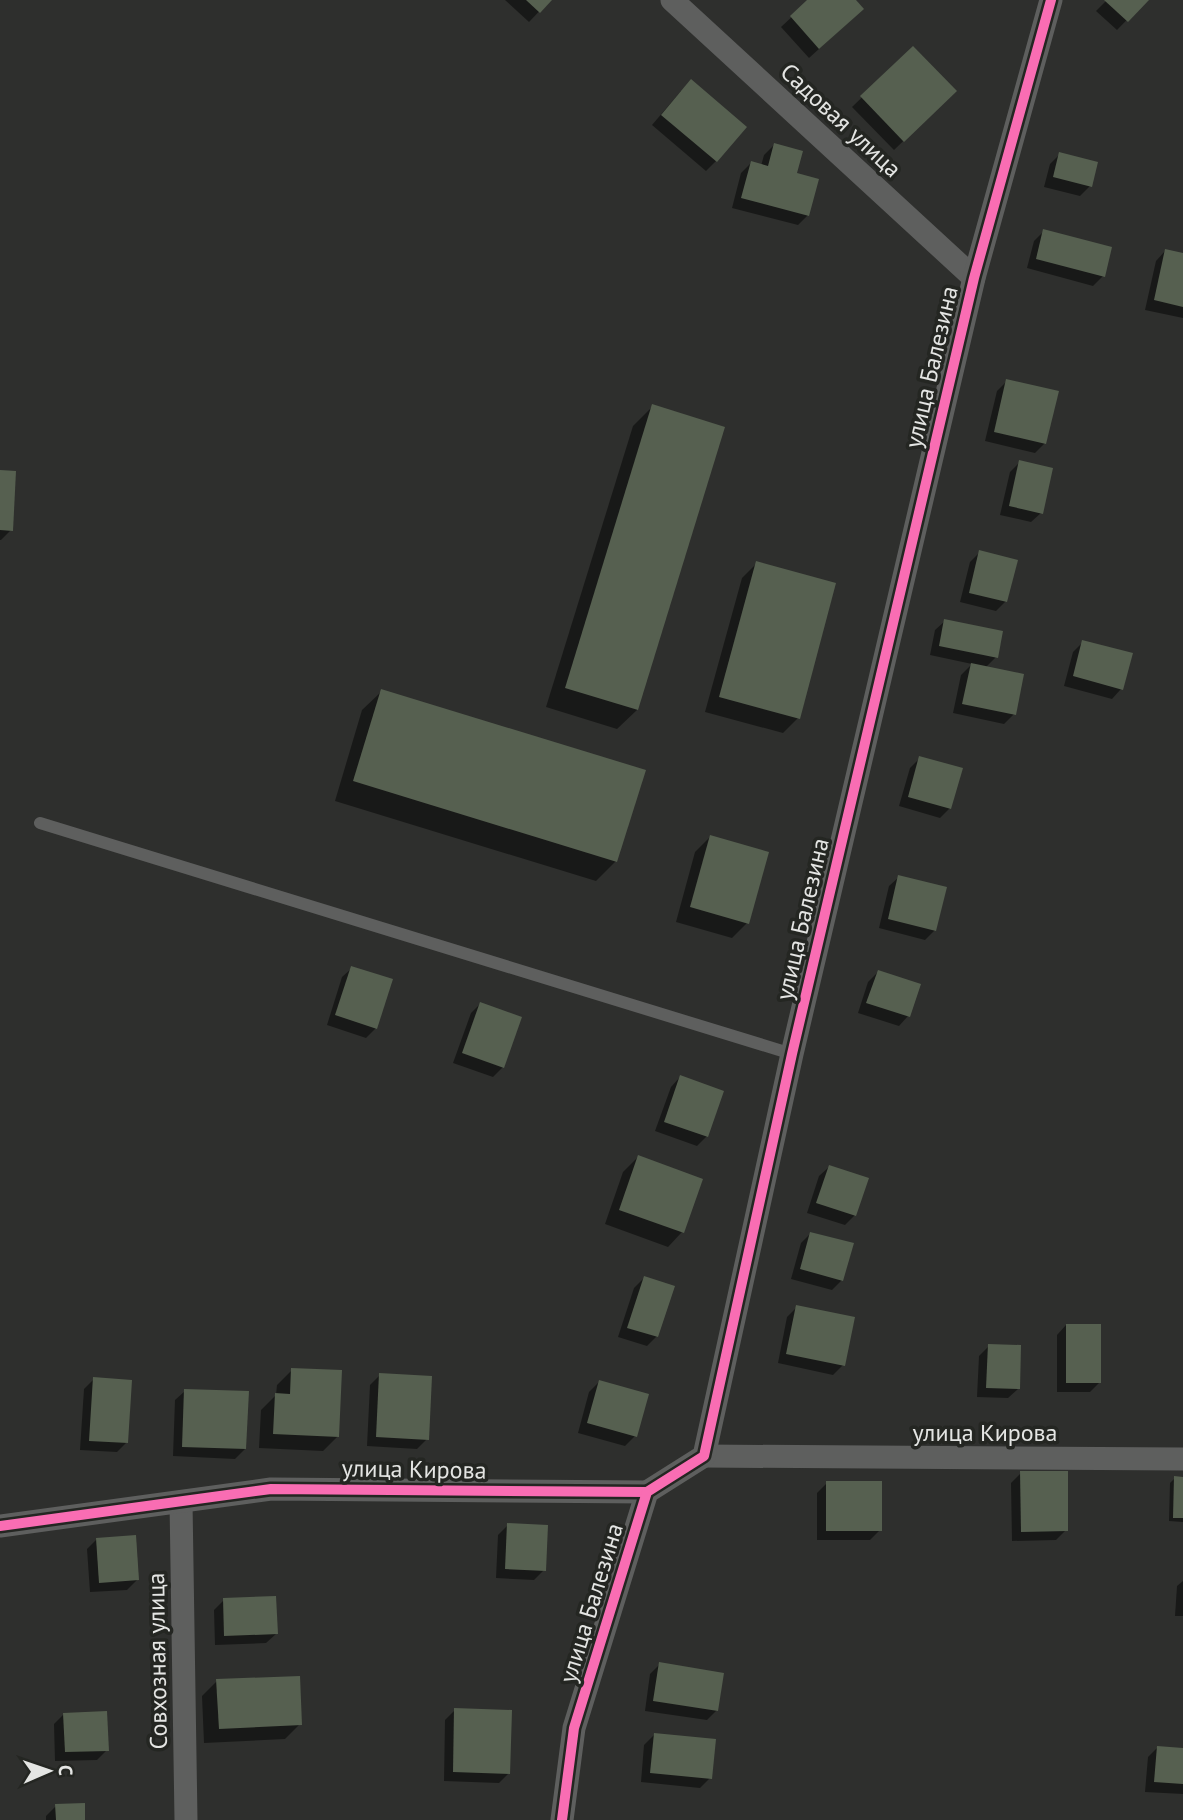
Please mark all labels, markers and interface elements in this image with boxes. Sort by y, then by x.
street label: Садовая улица [774,56,908,184]
street label: улица Балезина [897,283,965,451]
street label: улица Балезина [768,835,836,1003]
street label: улица Кирова [913,1417,1057,1448]
street label: улица Кирова [341,1452,487,1486]
street label: улица Балезина [552,1519,630,1687]
street label: Совхозная улица [140,1572,174,1750]
north arrow [14,1736,84,1806]
text: С [54,1765,78,1777]

